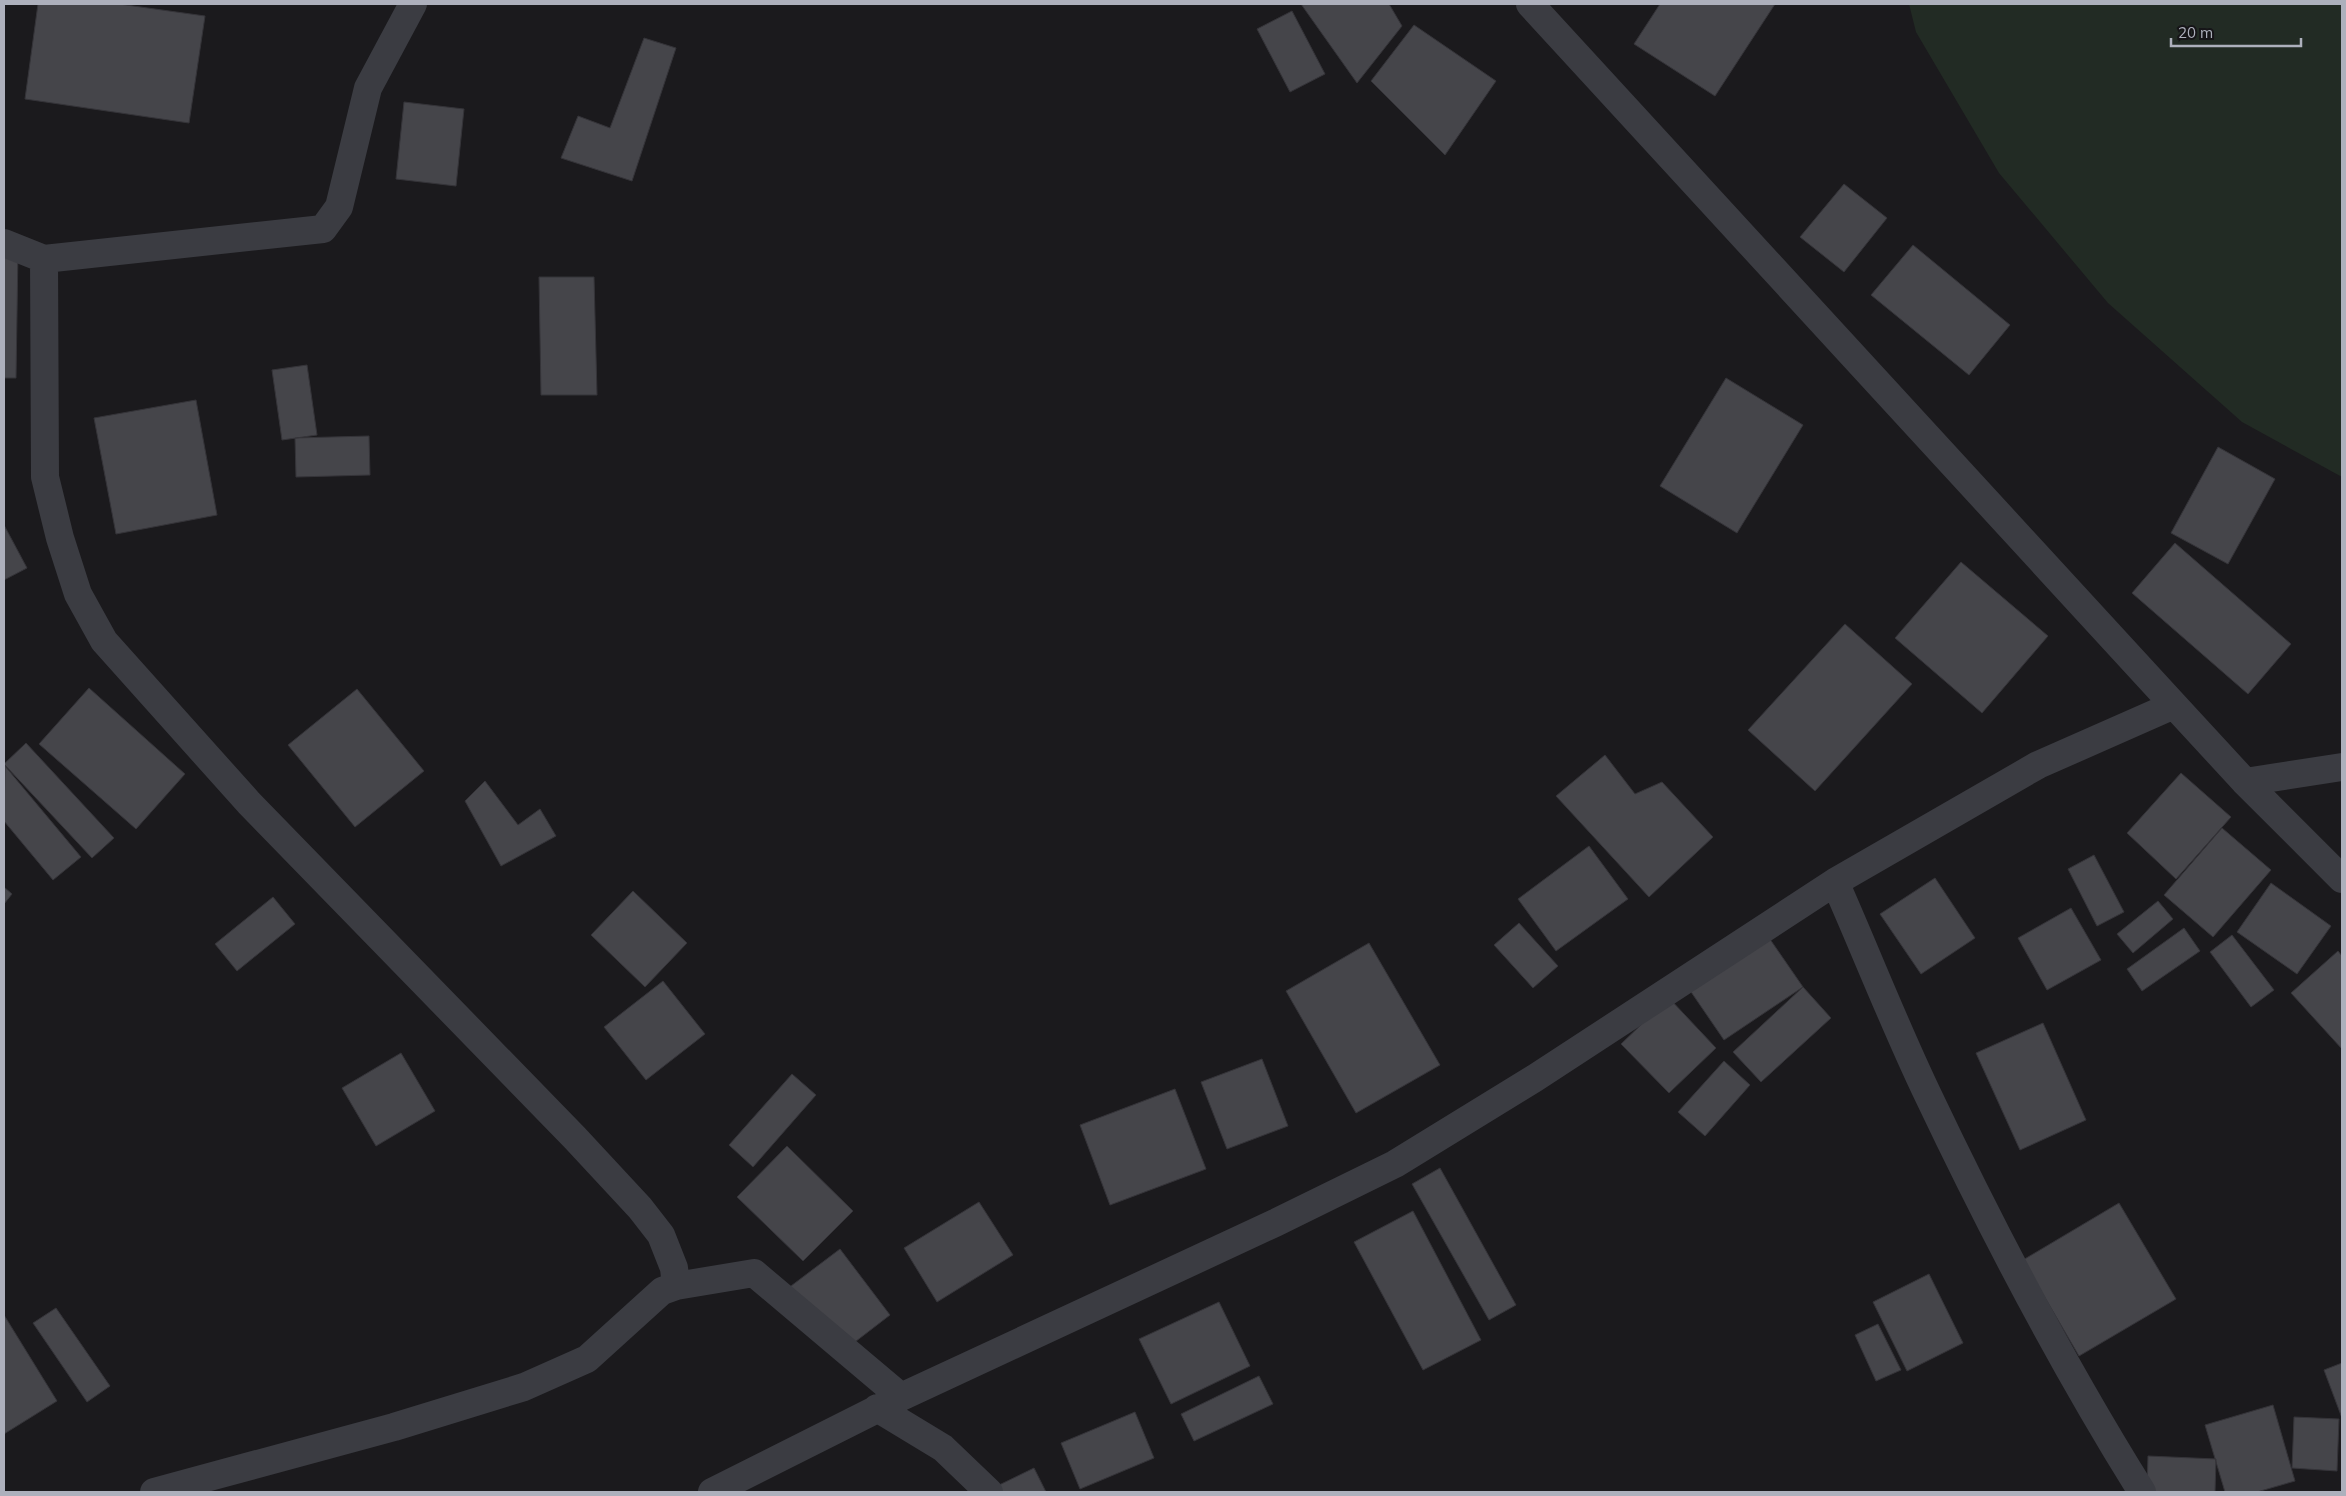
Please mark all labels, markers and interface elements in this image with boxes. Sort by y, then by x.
scale bar [2171,15,2301,47]
text: 20 m [2178,23,2213,42]

